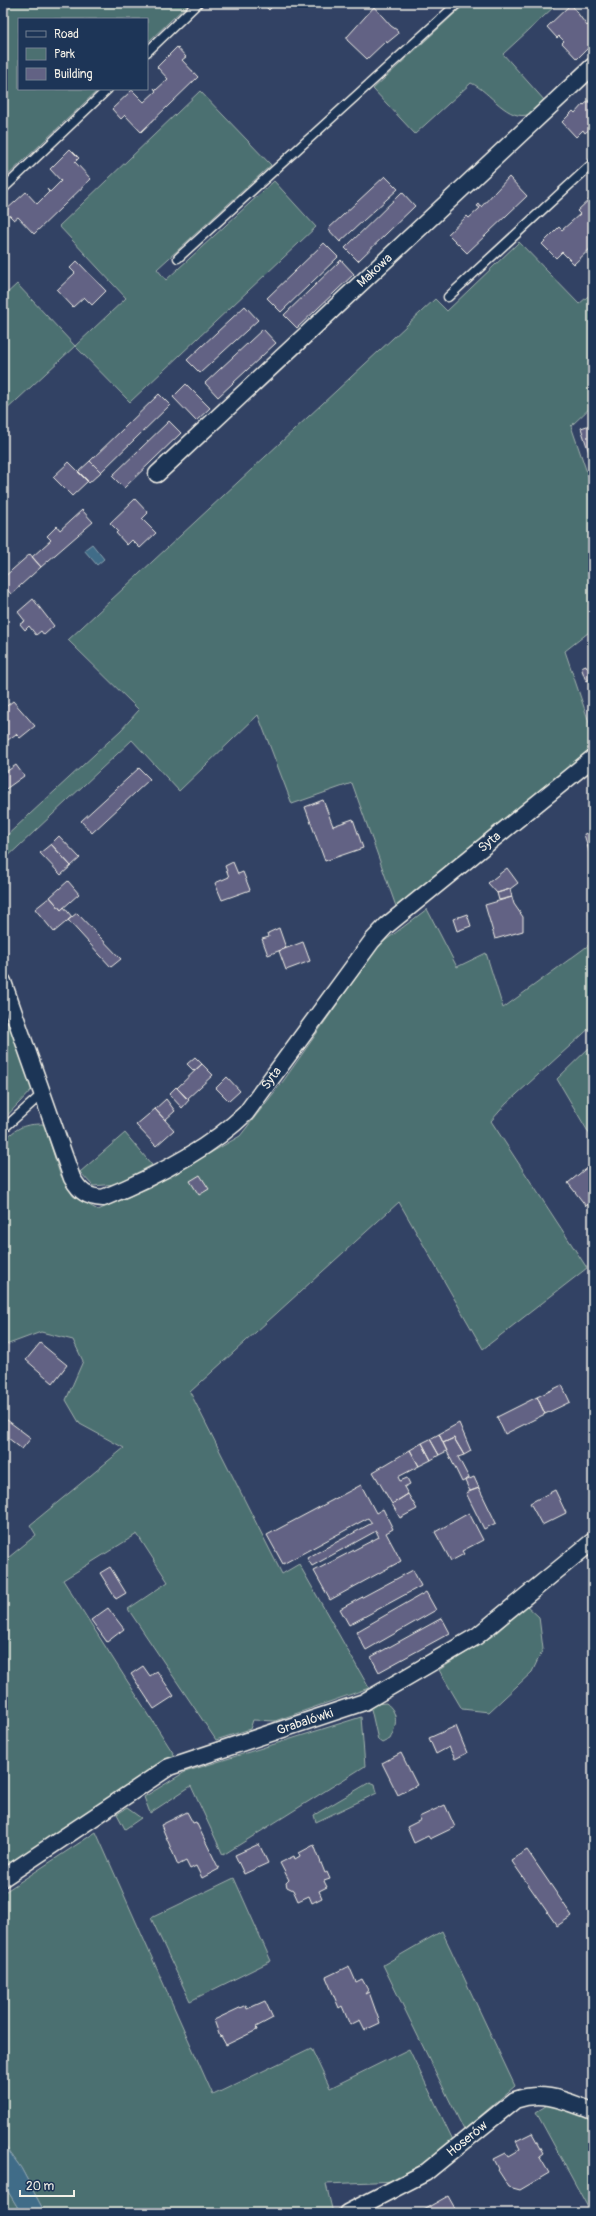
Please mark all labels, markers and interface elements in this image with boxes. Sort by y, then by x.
legend [18,18,148,90]
text: Road [54,27,79,42]
text: Park [54,47,75,62]
text: Building [54,67,93,82]
street label: Makowa [354,250,396,291]
street label: Syta [475,828,504,856]
street label: Syta [258,1064,285,1093]
street label: Grabalówki [275,1705,335,1739]
street label: Hoserów [444,2117,491,2160]
scale bar [20,2172,74,2198]
text: 20 m [26,2179,55,2194]

